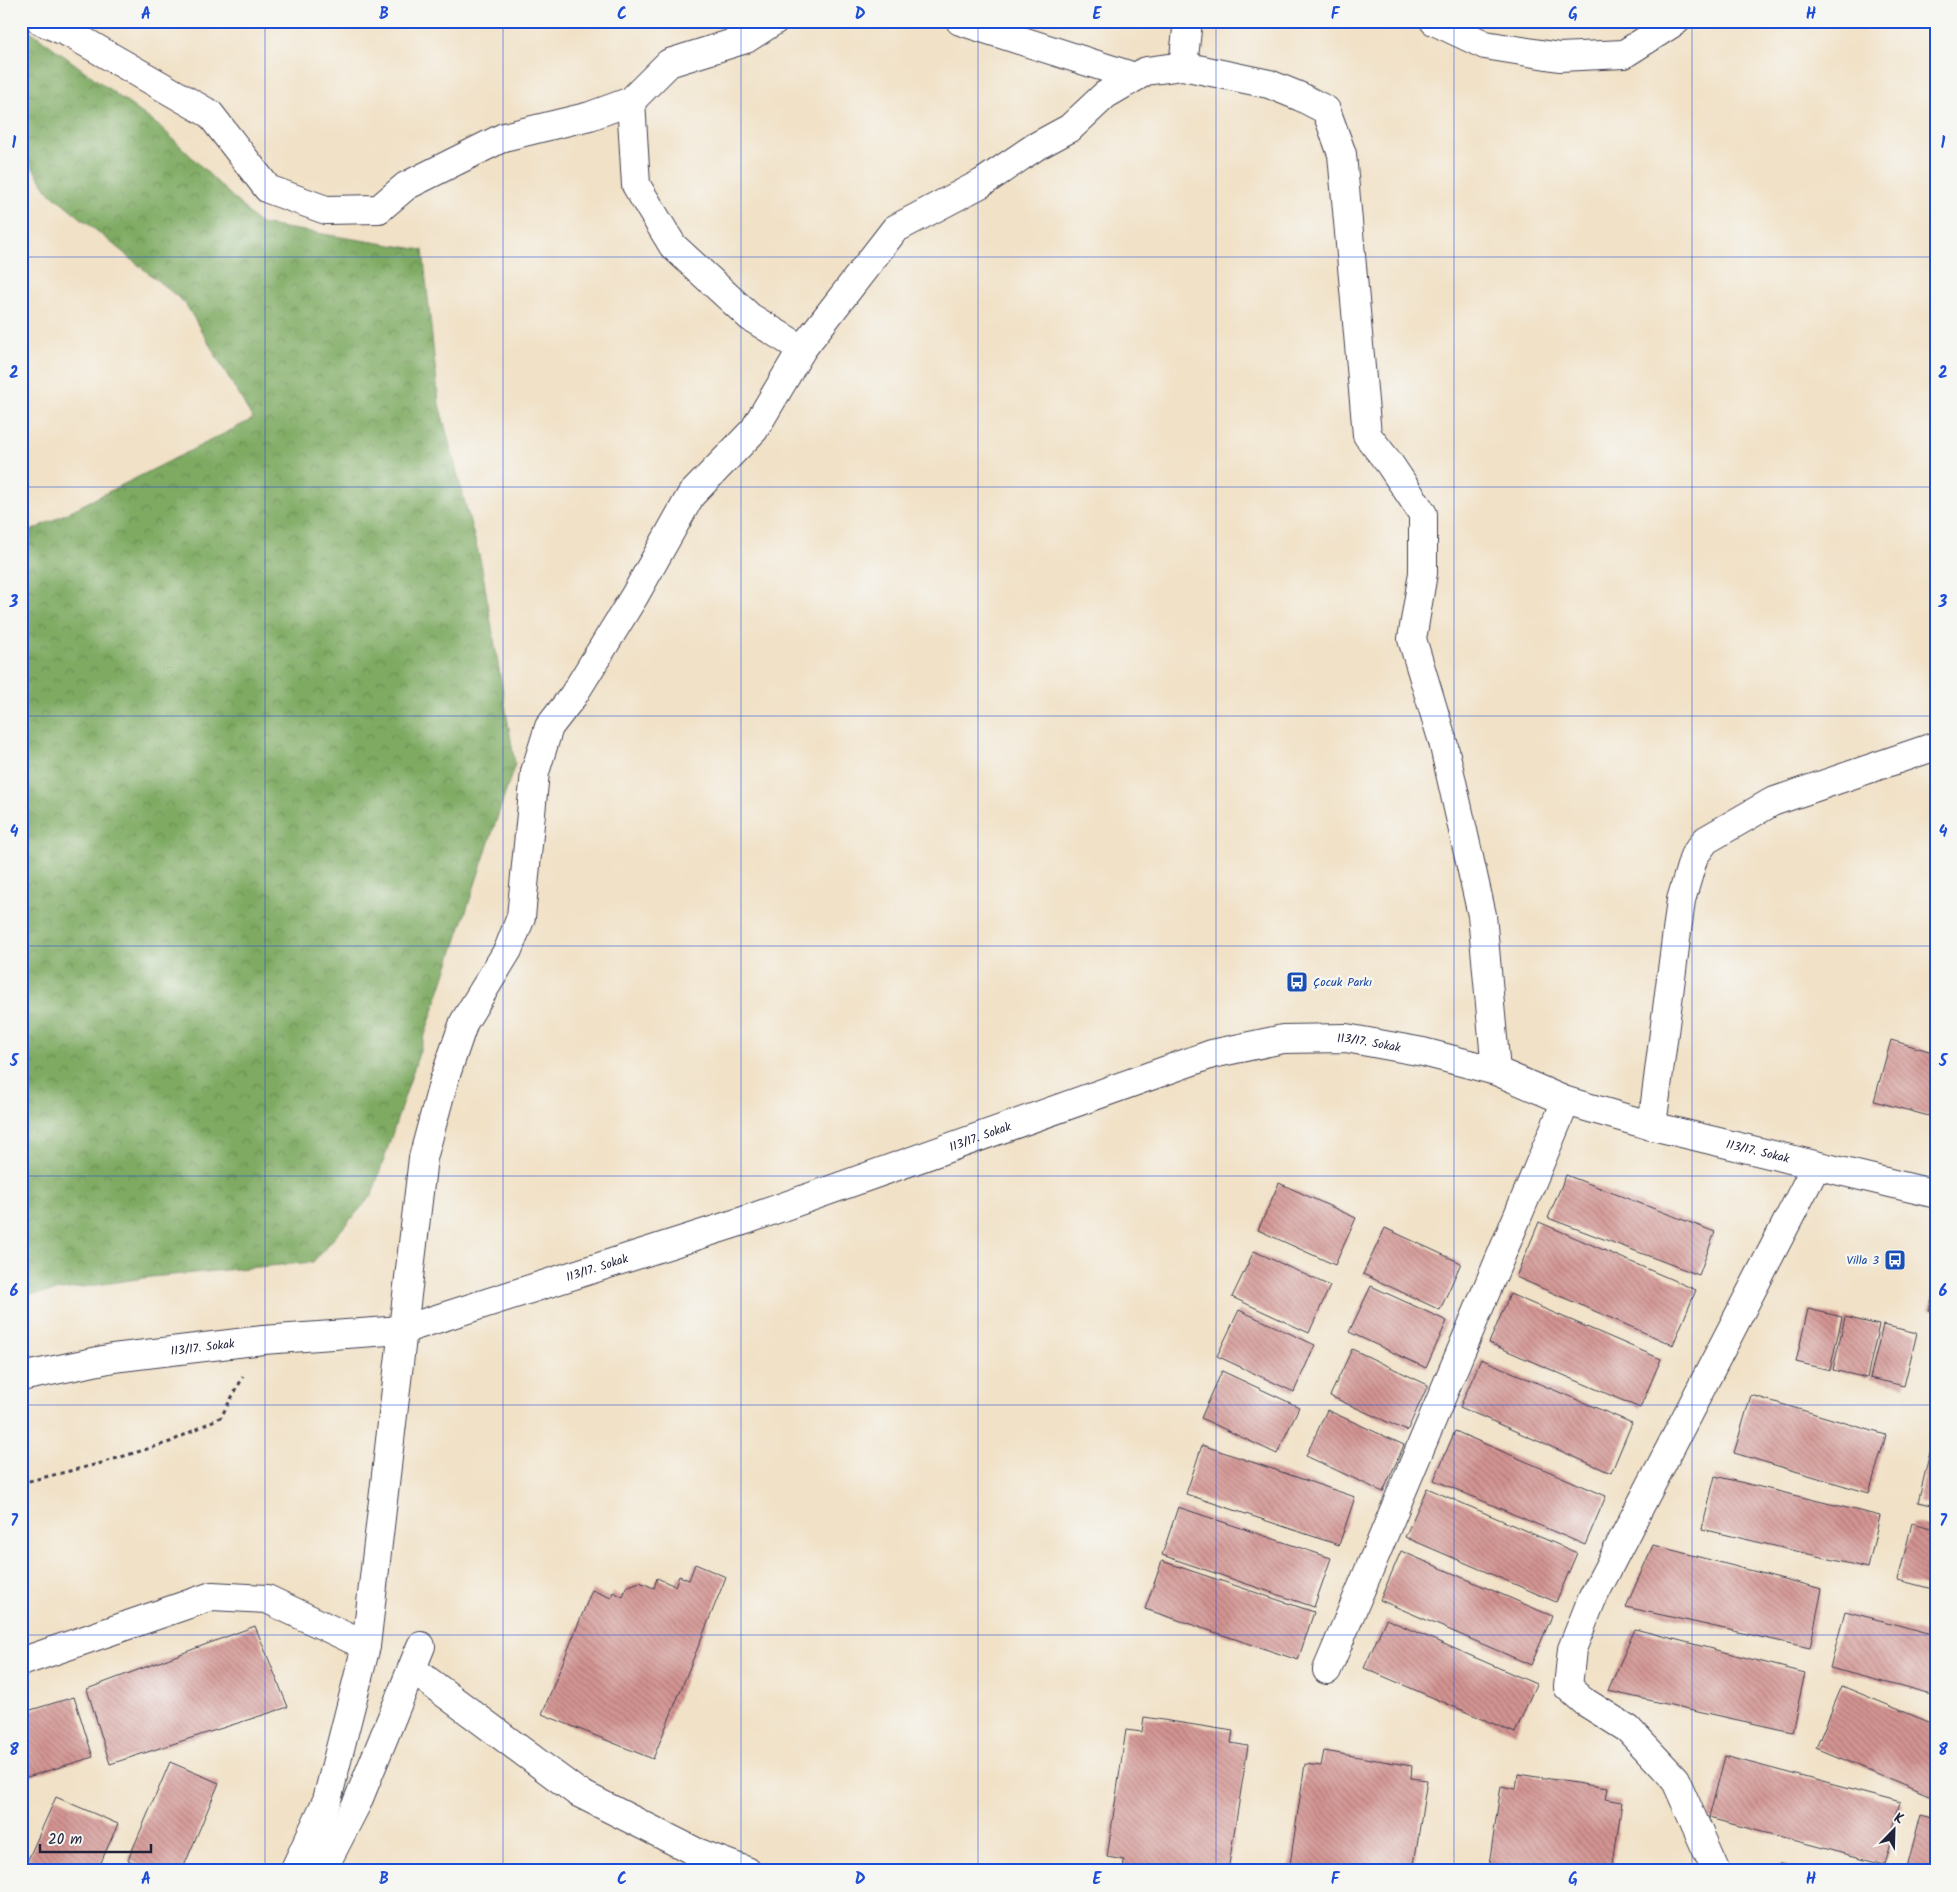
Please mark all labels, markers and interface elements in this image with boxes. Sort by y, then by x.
text: A [141,2,151,27]
text: B [379,2,389,27]
text: C [617,2,627,27]
text: D [855,2,866,27]
text: E [1093,2,1103,27]
text: F [1331,2,1341,27]
text: G [1568,2,1578,27]
text: H [1806,2,1816,27]
text: 1 [12,131,17,156]
text: 1 [1941,131,1946,156]
text: 2 [9,361,19,386]
text: 2 [1938,361,1948,386]
text: 3 [9,590,19,615]
text: 3 [1938,590,1948,615]
text: 4 [10,820,19,845]
text: 4 [1939,820,1948,845]
bus stop icon: Çocuk Parkı [1285,970,1309,994]
place label: Çocuk Parkı [1313,973,1372,992]
street label: 113/17. Sokak [1337,1028,1403,1057]
text: 5 [9,1049,20,1074]
text: 5 [1938,1049,1949,1074]
street label: 113/17. Sokak [947,1117,1014,1156]
street label: 113/17. Sokak [1724,1135,1792,1168]
bus stop icon: Villa 3 [1883,1248,1907,1272]
street label: 113/17. Sokak [563,1249,631,1287]
place label: Villa 3 [1847,1251,1879,1270]
text: 6 [10,1279,19,1304]
text: 6 [1939,1279,1948,1304]
street label: 113/17. Sokak [169,1334,236,1361]
text: 7 [10,1509,18,1534]
text: 7 [1939,1509,1947,1534]
text: 8 [9,1738,19,1763]
text: 8 [1938,1738,1948,1763]
north arrow [1870,1804,1920,1854]
text: K [1891,1807,1907,1831]
scale bar [40,1822,151,1854]
text: 20 m [48,1828,82,1852]
text: A [141,1867,151,1892]
text: B [379,1867,389,1892]
text: C [617,1867,627,1892]
text: D [855,1867,866,1892]
text: E [1093,1867,1103,1892]
text: F [1331,1867,1341,1892]
text: G [1568,1867,1578,1892]
text: H [1806,1867,1816,1892]

